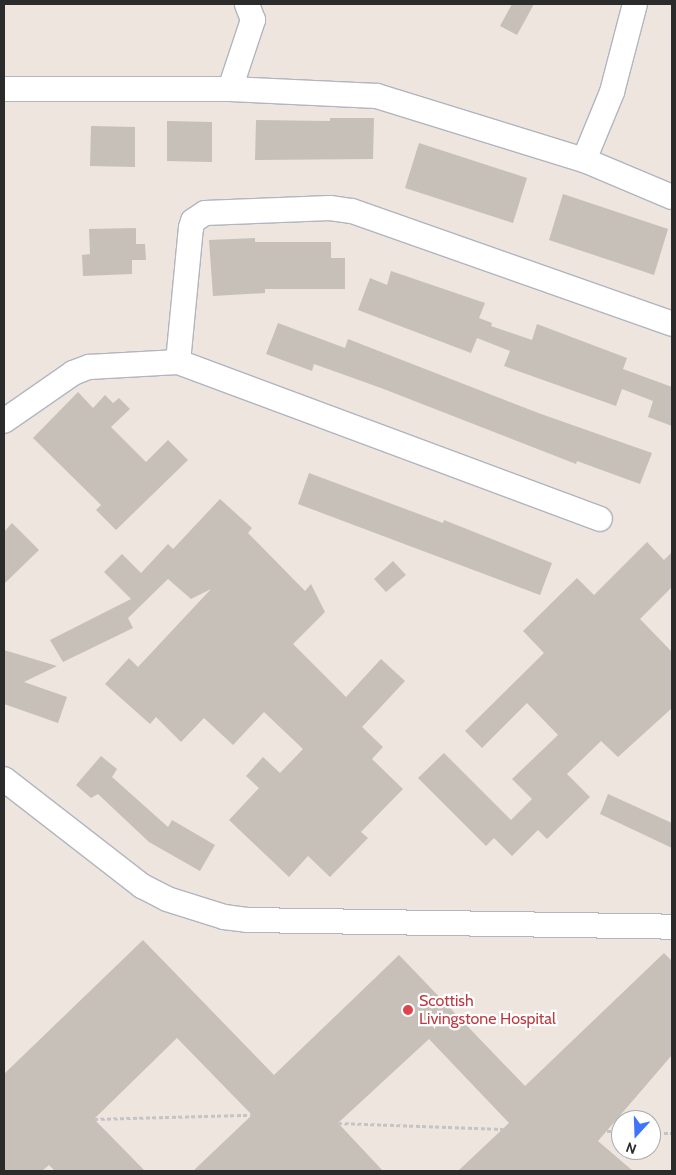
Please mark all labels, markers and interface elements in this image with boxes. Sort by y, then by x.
place label: Scottish Livingstone Hospital [419,991,556,1029]
marker: Scottish Livingstone Hospital [401,1003,415,1017]
north arrow [611,1110,661,1160]
text: N [623,1138,639,1158]

